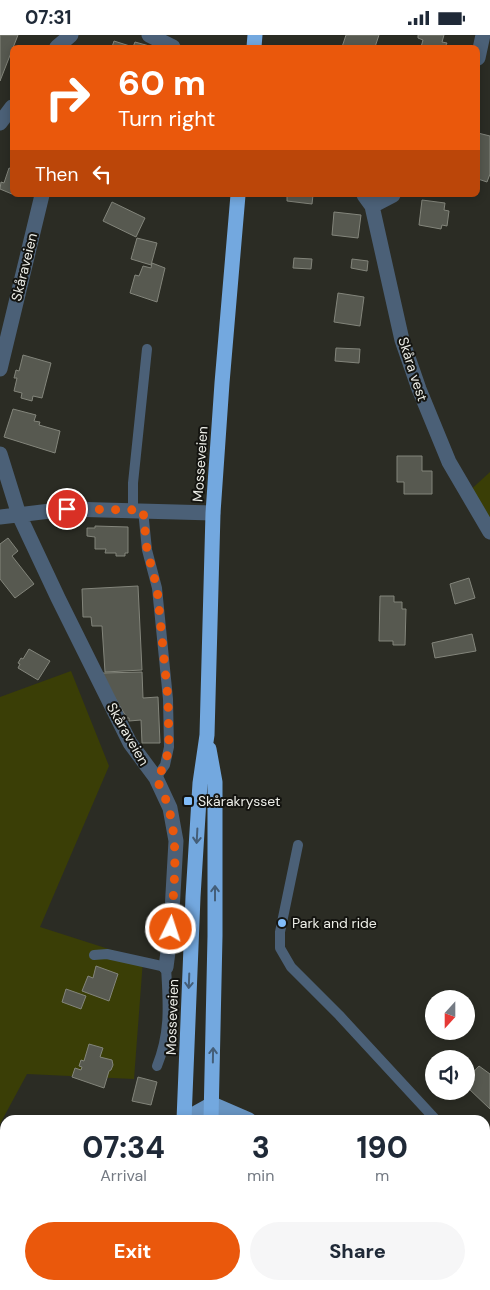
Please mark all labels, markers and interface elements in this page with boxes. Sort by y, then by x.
text: 07:31 [25,5,72,30]
text: 60 m [118,60,206,106]
icon: right [35,65,100,130]
text: Turn right [118,104,215,133]
icon: left [88,160,116,188]
text: Then [35,162,78,187]
street label: Skåraveien [7,231,41,303]
street label: Skåra vest [394,335,432,403]
street label: Mosseveien [188,425,212,503]
pin [46,488,88,530]
icon: arrive [53,495,81,523]
street label: Skåraveien [103,699,153,769]
place label: Skårakrysset [198,792,280,810]
marker: Skårakrysset [182,795,194,807]
one-way arrow [192,827,201,843]
one-way arrow [210,885,220,902]
position arrow [144,902,196,954]
place label: Park and ride [292,914,377,932]
marker: Park and ride [276,917,288,929]
one-way arrow [185,973,194,989]
street label: Mosseveien [162,979,182,1055]
north arrow [425,990,475,1040]
map controls [425,990,475,1100]
one-way arrow [208,1048,218,1064]
button: sound [425,1050,475,1100]
text: 07:34 [82,1128,165,1167]
text: 3 [252,1128,270,1167]
text: 190 [357,1128,408,1167]
text: Arrival [100,1165,147,1186]
text: min [247,1165,274,1186]
text: m [375,1165,389,1186]
button: Exit [25,1222,240,1280]
button: Share [250,1222,465,1280]

